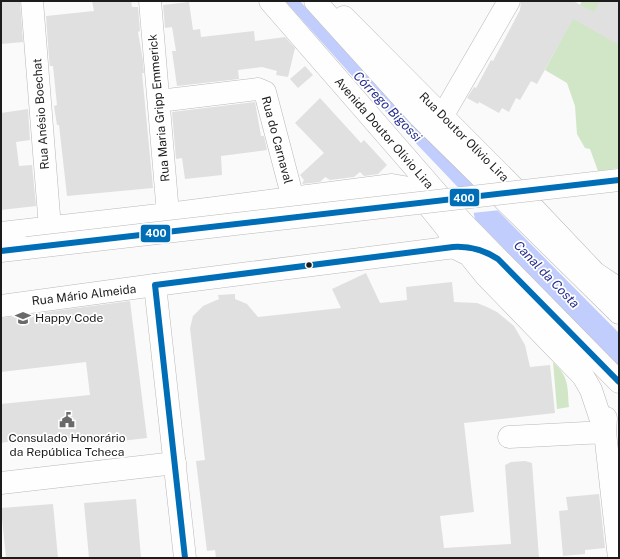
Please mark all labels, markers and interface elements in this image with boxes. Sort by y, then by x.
street label: Rua Maria Gripp Emmerick [146,33,172,182]
street label: Rua Anésio Boechat [30,58,52,170]
water label: Córrego Bigossi [350,68,426,145]
street label: Avenida Doutor Olívio Lira [332,74,436,192]
street label: Rua Doutor Olívio Lira [416,89,512,185]
street label: Rua do Carnaval [259,95,296,186]
line badge: 400 [449,188,480,207]
text: 400 [453,192,475,204]
line badge: 400 [140,224,171,243]
text: 400 [145,227,167,239]
water label: Canal da Costa [511,238,583,311]
unlabelled marker [304,260,314,270]
street label: Rua Mário Almeida [31,282,137,308]
school or university icon: Happy Code [14,309,32,327]
place label: Happy Code [35,311,103,325]
public building icon: Consulado Honorário da República Tcheca [58,411,76,429]
place label: Consulado Honorário da República Tcheca [8,431,126,459]

